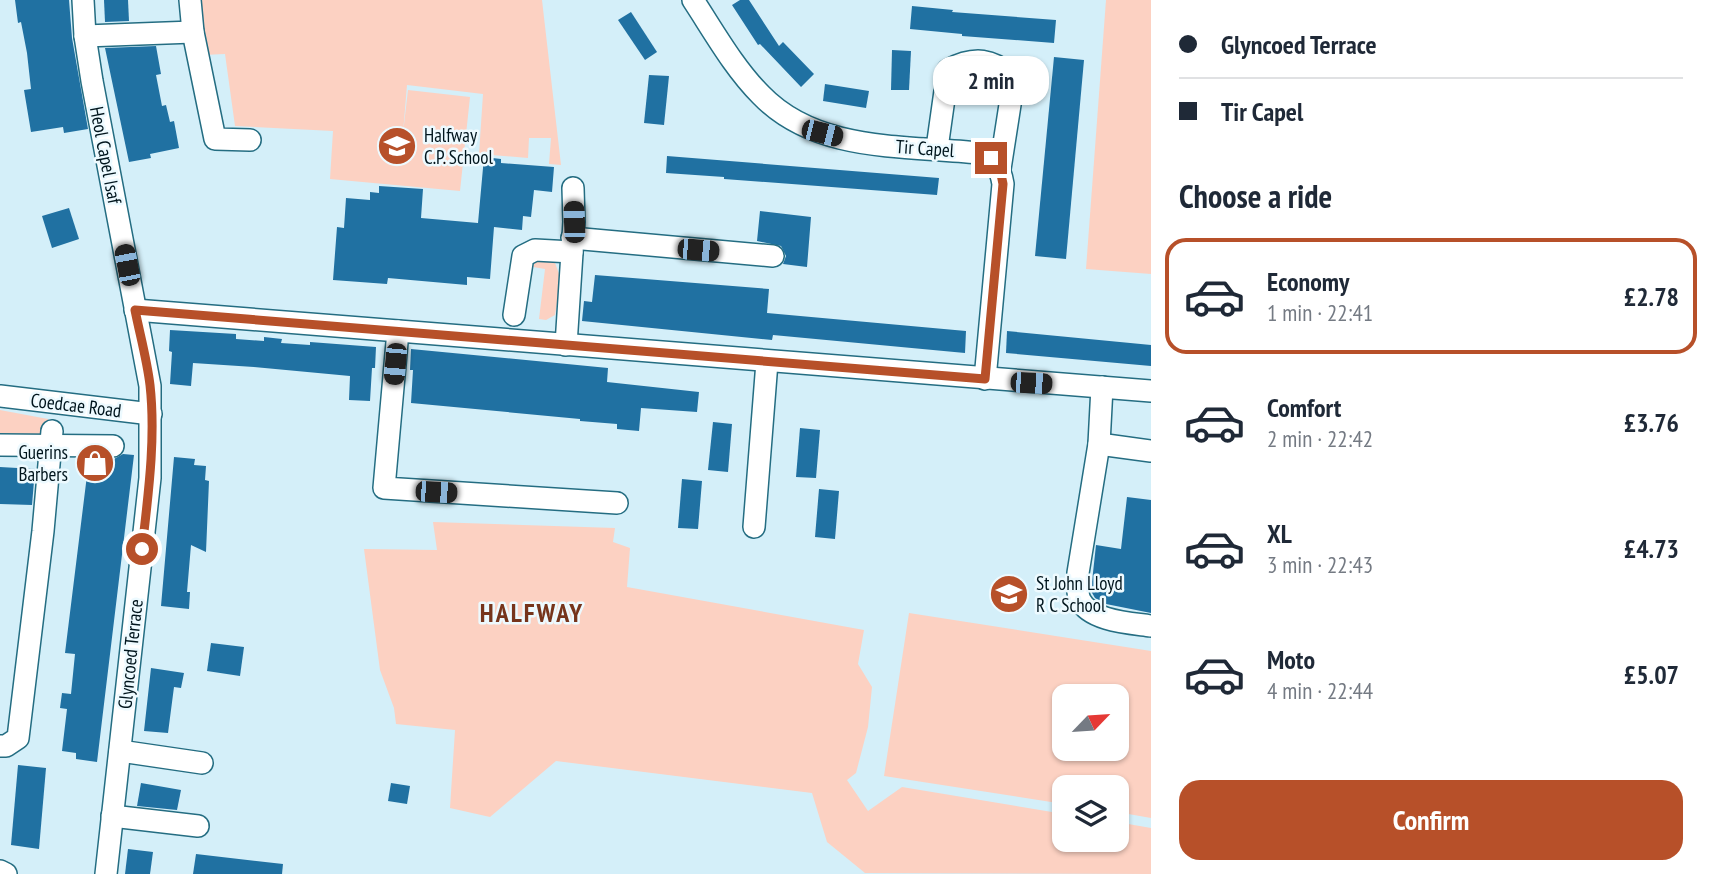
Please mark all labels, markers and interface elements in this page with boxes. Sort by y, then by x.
text: Glyncoed Terrace [1221,28,1377,61]
callout: 2 min [933,57,1049,106]
text: 2 min [968,66,1014,95]
text: Tir Capel [1221,95,1303,128]
street label: Heol Capel Isaf [85,104,127,207]
car [800,118,845,148]
place label: Halfway C.P. School [424,123,493,169]
school or university icon: Halfway C.P. School [376,125,418,167]
street label: Tir Capel [895,134,956,162]
route end [975,142,1007,174]
text: Choose a ride [1179,175,1332,217]
car [563,201,586,243]
car [677,238,720,262]
car [113,242,142,288]
icon: car [1183,265,1246,328]
text: Economy [1267,265,1349,298]
text: £2.78 [1624,280,1679,313]
text: 1 min · 22:41 [1267,298,1373,327]
car [383,342,408,386]
car [1010,371,1053,395]
street label: Coedcae Road [29,388,123,422]
icon: car [1183,391,1246,454]
text: Comfort [1267,391,1341,424]
text: £3.76 [1624,406,1679,439]
text: 2 min · 22:42 [1267,424,1373,453]
place label: Guerins Barbers [18,440,68,486]
shop icon: Guerins Barbers [74,442,116,484]
car [415,480,458,504]
icon: car [1183,517,1246,580]
text: XL [1267,517,1292,550]
text: £4.73 [1624,532,1679,565]
route start [126,533,158,565]
text: 3 min · 22:43 [1267,550,1373,579]
place label: St John Lloyd R C School [1036,571,1123,617]
school or university icon: St John Lloyd R C School [988,573,1030,615]
district label: HALFWAY [480,596,584,629]
street label: Glyncoed Terrace [112,598,148,710]
icon: car [1183,643,1246,706]
text: Moto [1267,643,1315,676]
text: £5.07 [1624,658,1679,691]
text: 4 min · 22:44 [1267,676,1373,705]
north arrow [1052,684,1129,761]
map controls [1052,684,1129,852]
button: layers [1052,775,1129,852]
button: Confirm [1179,780,1683,860]

